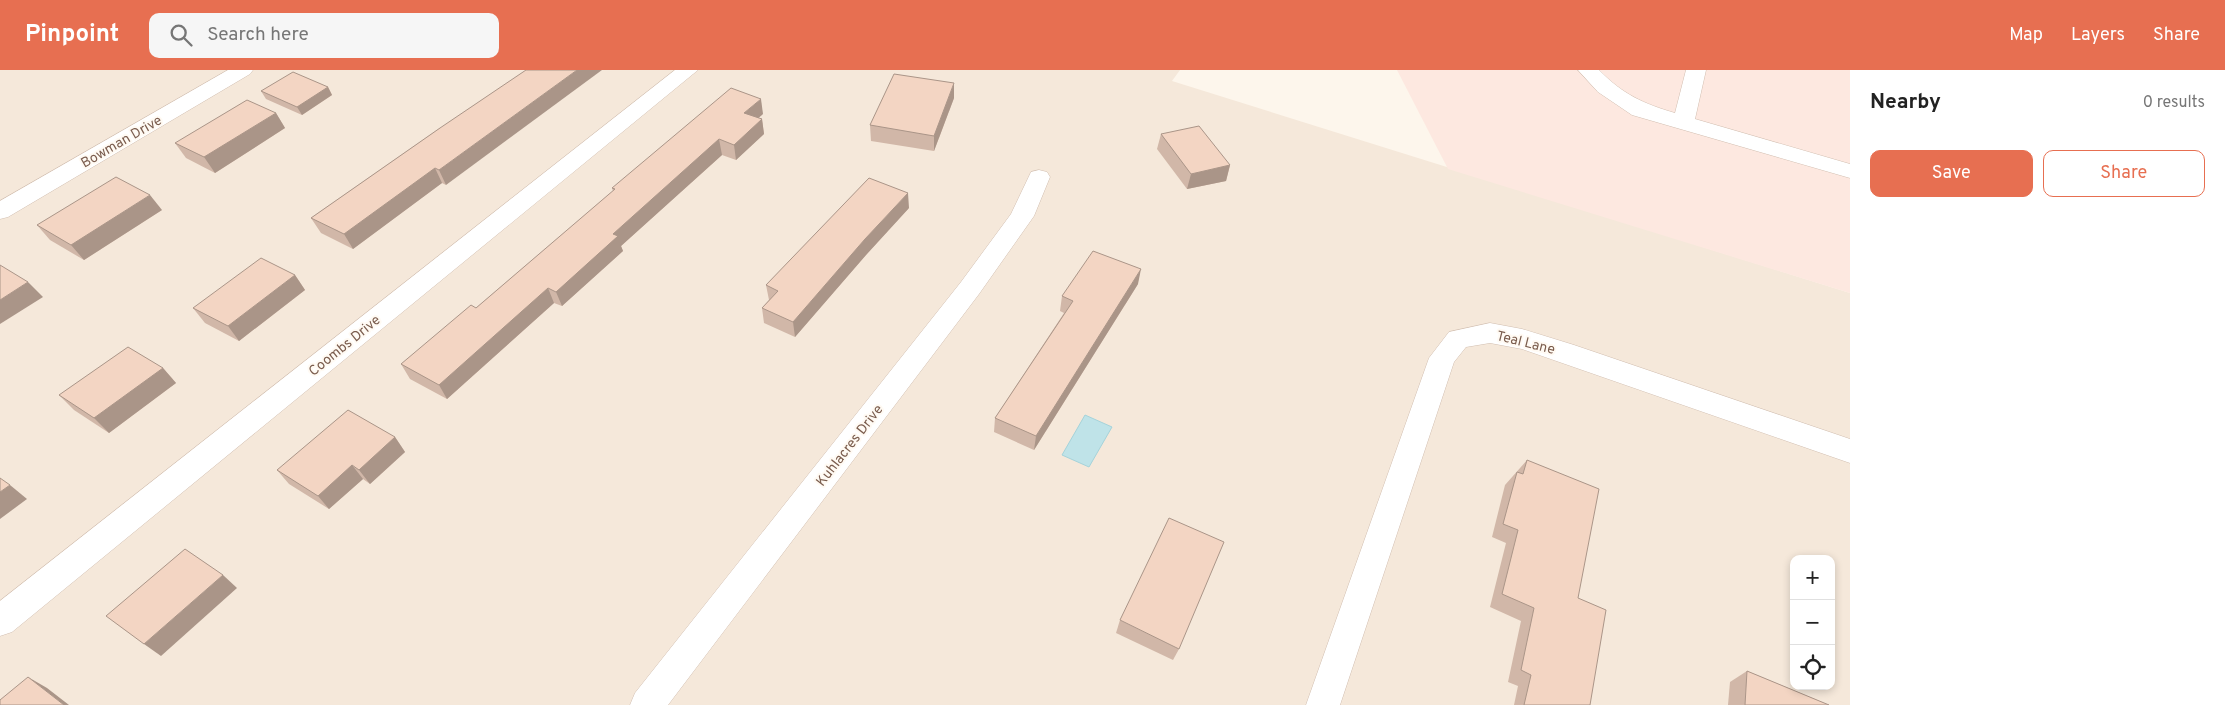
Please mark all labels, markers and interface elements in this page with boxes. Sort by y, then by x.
search box [149,13,499,58]
text: Pinpoint [25,20,119,50]
icon: search [167,21,195,49]
text: Search here [207,23,309,47]
text: Map [2009,24,2043,47]
text: Layers [2071,24,2125,47]
text: Share [2153,24,2200,47]
text: Nearby [1870,89,1941,116]
text: 0 results [2143,93,2205,113]
street label: Bowman Drive [78,112,165,172]
button: Save [1870,150,2033,197]
button: Share [2043,150,2205,197]
street label: Coombs Drive [306,312,384,380]
street label: Teal Lane [1495,328,1557,359]
street label: Kuhlacres Drive [813,402,887,490]
map controls [1790,555,1835,690]
button: + [1790,555,1835,600]
button: − [1790,600,1835,645]
button: locate [1790,645,1835,690]

